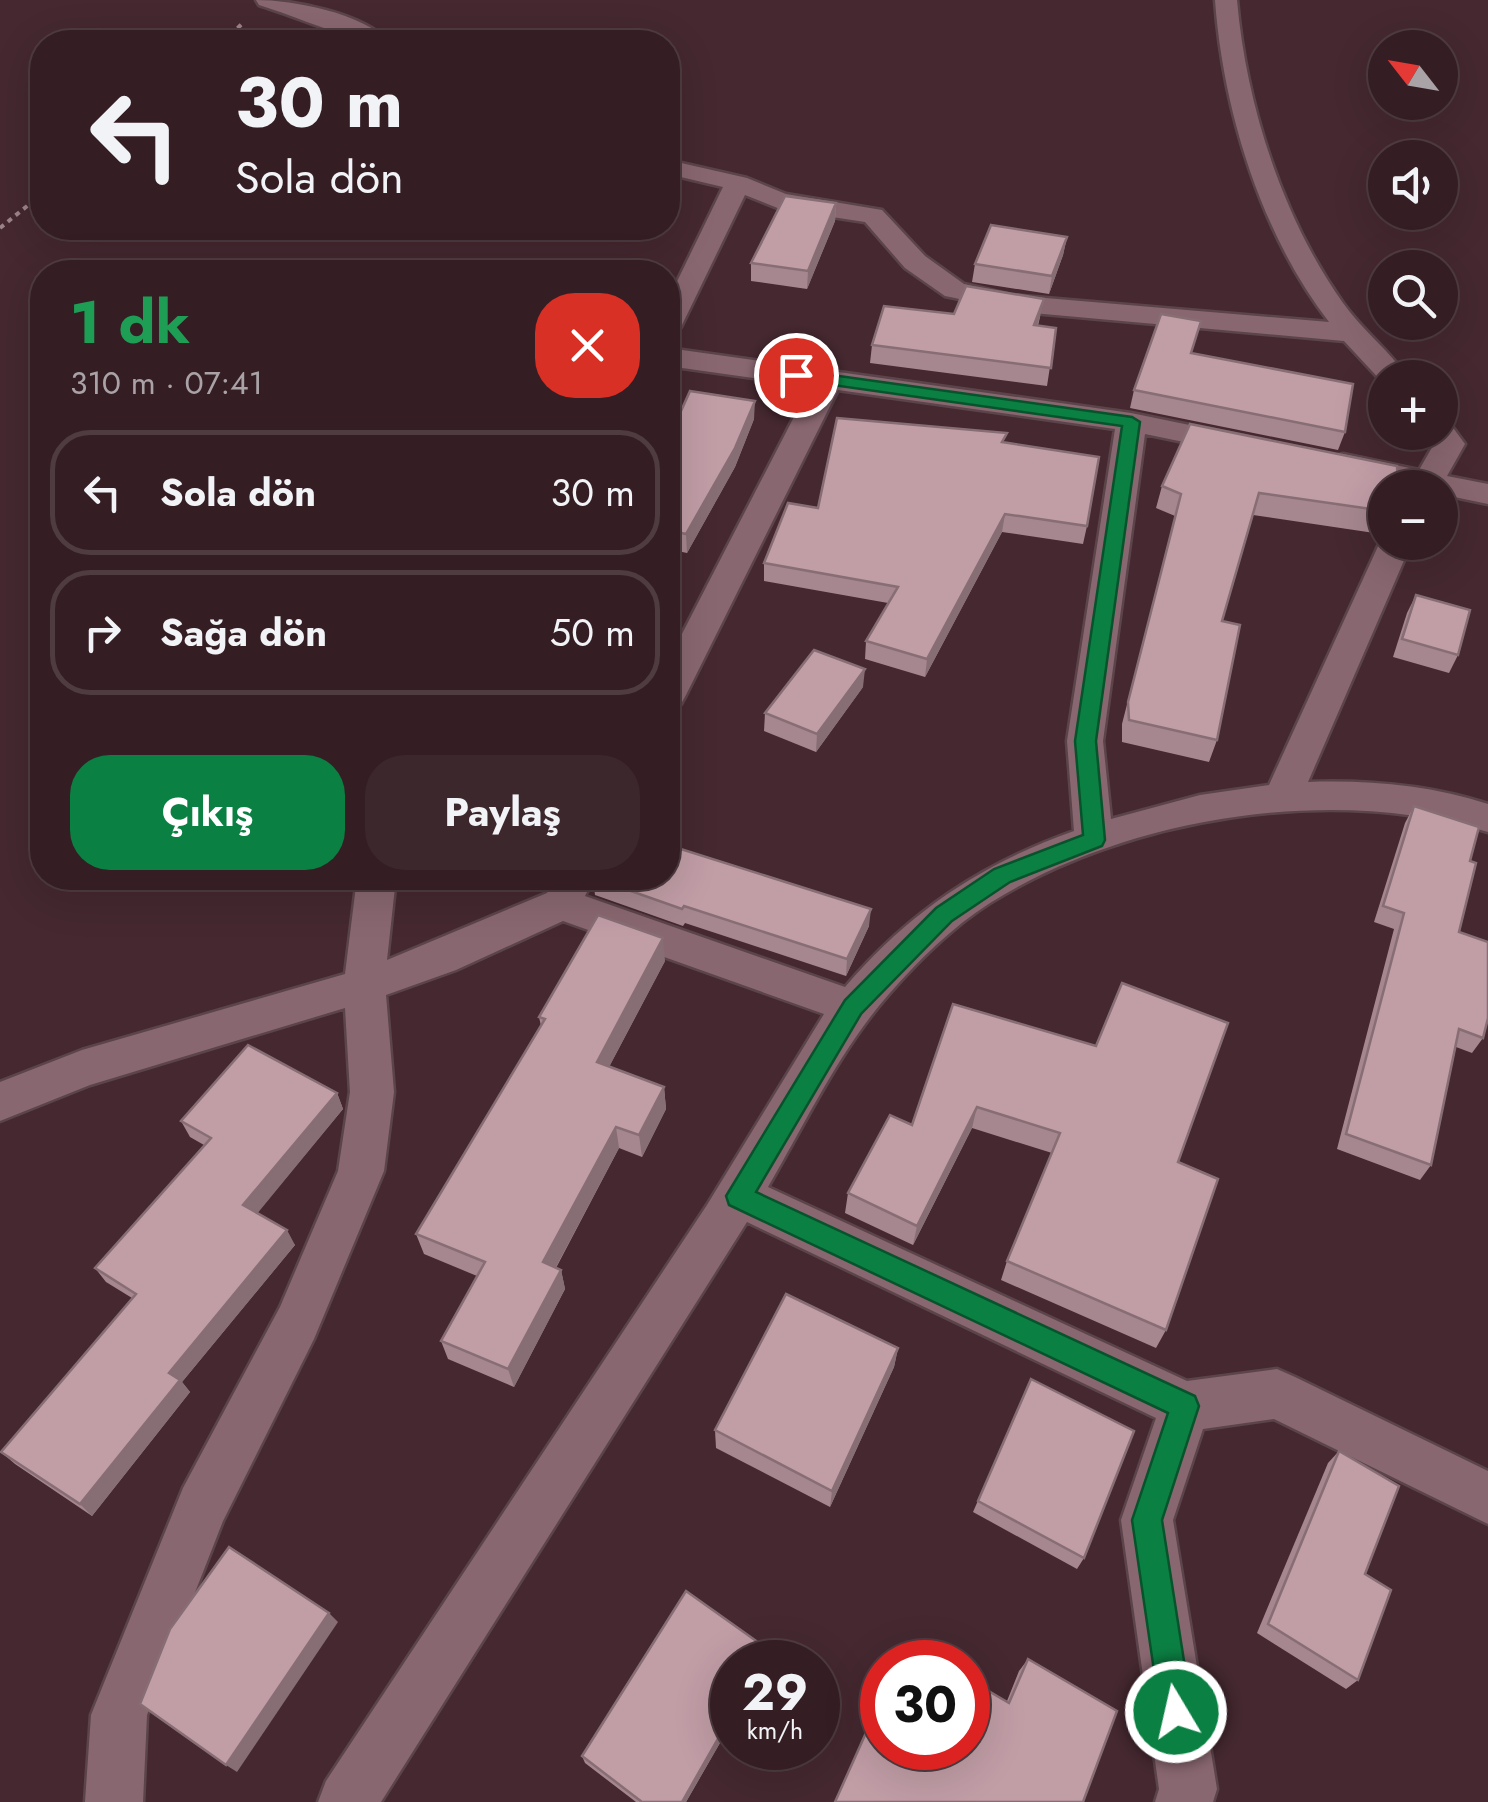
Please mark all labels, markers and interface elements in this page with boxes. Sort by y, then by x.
north arrow [1368,30,1458,120]
map controls [1368,30,1458,560]
text: 30 m [235,52,403,153]
icon: left [70,70,200,200]
button: sound [1368,140,1458,230]
text: Sola dön [235,145,404,210]
button: search [1368,250,1458,340]
text: 1 dk [70,279,190,366]
button: close [535,293,640,398]
pin [754,333,839,418]
icon: arrive [769,348,824,403]
text: 310 m · 07:41 [70,360,263,406]
button: + [1368,360,1458,450]
icon: left [75,465,130,520]
text: Sola dön [160,465,316,520]
text: 30 m [550,465,635,520]
button: − [1368,470,1458,560]
icon: right [75,605,130,660]
text: Sağa dön [160,605,327,660]
text: 50 m [550,605,635,660]
button: Çıkış [70,755,345,870]
button: Paylaş [365,755,640,870]
speed limit sign: 30 [860,1640,990,1770]
text: 29 [742,1656,808,1729]
position arrow [1124,1660,1228,1764]
text: km/h [747,1712,803,1748]

